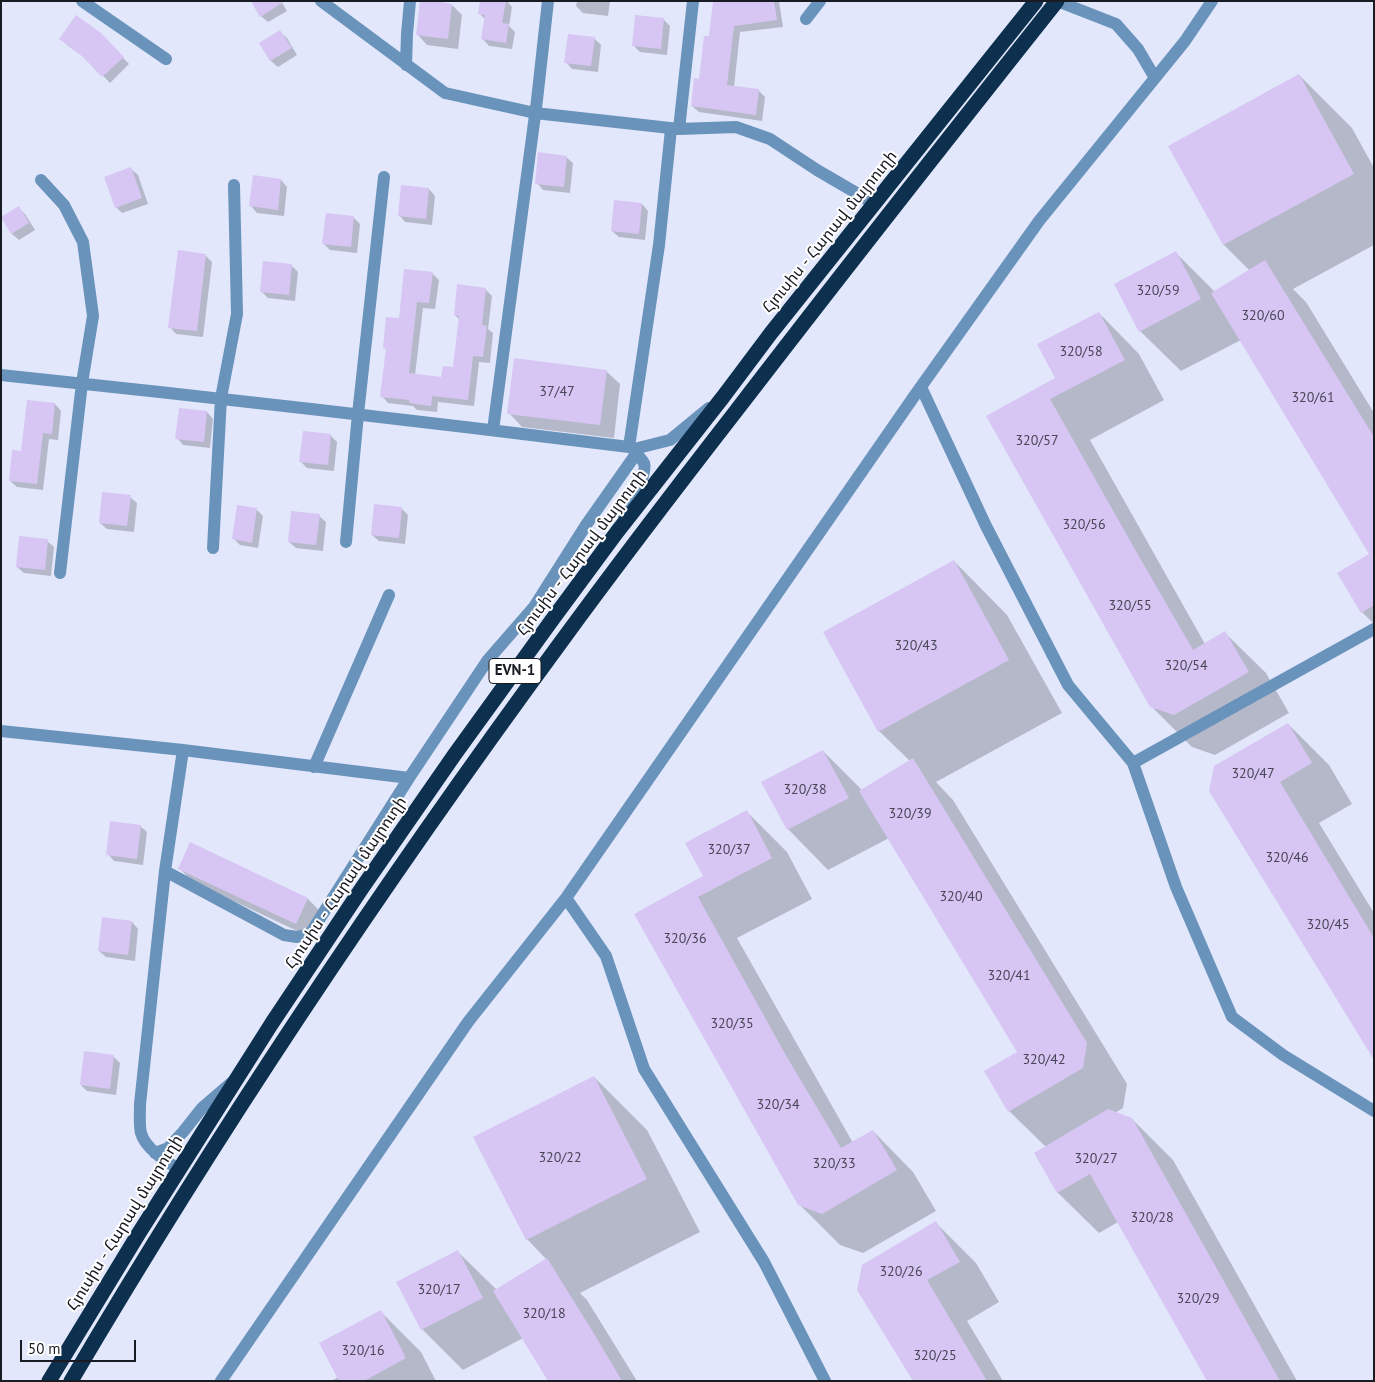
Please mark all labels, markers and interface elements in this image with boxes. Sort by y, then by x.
street label: Հյուսիս - Հարավ մայրուղի [758,147,902,317]
house number: 320/59 [1136,283,1180,299]
house number: 320/60 [1241,308,1285,324]
house number: 320/58 [1059,344,1103,360]
house number: 37/47 [539,384,575,400]
house number: 320/61 [1291,390,1335,406]
house number: 320/57 [1015,433,1059,449]
street label: Հյուսիս - Հարավ մայրուղի [513,466,651,640]
house number: 320/56 [1062,517,1106,533]
house number: 320/55 [1108,598,1152,614]
house number: 320/43 [894,638,938,654]
road number: EVN-1 [489,658,541,684]
house number: 320/54 [1164,658,1208,674]
house number: 320/47 [1231,766,1275,782]
house number: 320/38 [783,782,827,798]
street label: Հյուսիս - Հարավ մայրուղի [281,793,411,973]
house number: 320/39 [888,806,932,822]
house number: 320/37 [707,842,751,858]
house number: 320/46 [1265,850,1309,866]
house number: 320/40 [939,889,983,905]
house number: 320/45 [1306,917,1350,933]
house number: 320/36 [663,931,707,947]
house number: 320/41 [987,968,1031,984]
house number: 320/35 [710,1016,754,1032]
house number: 320/42 [1022,1052,1066,1068]
house number: 320/34 [756,1097,800,1113]
street label: Հյուսիս - Հարավ մայրուղի [63,1132,187,1314]
house number: 320/22 [538,1150,582,1166]
house number: 320/27 [1074,1151,1118,1167]
house number: 320/33 [812,1156,856,1172]
house number: 320/28 [1130,1210,1174,1226]
house number: 320/26 [879,1264,923,1280]
house number: 320/17 [417,1282,461,1298]
house number: 320/29 [1176,1291,1220,1307]
house number: 320/18 [522,1306,566,1322]
scale bar [22,1330,139,1362]
text: 50 m [28,1339,61,1358]
house number: 320/16 [341,1343,385,1359]
house number: 320/25 [913,1348,957,1364]

